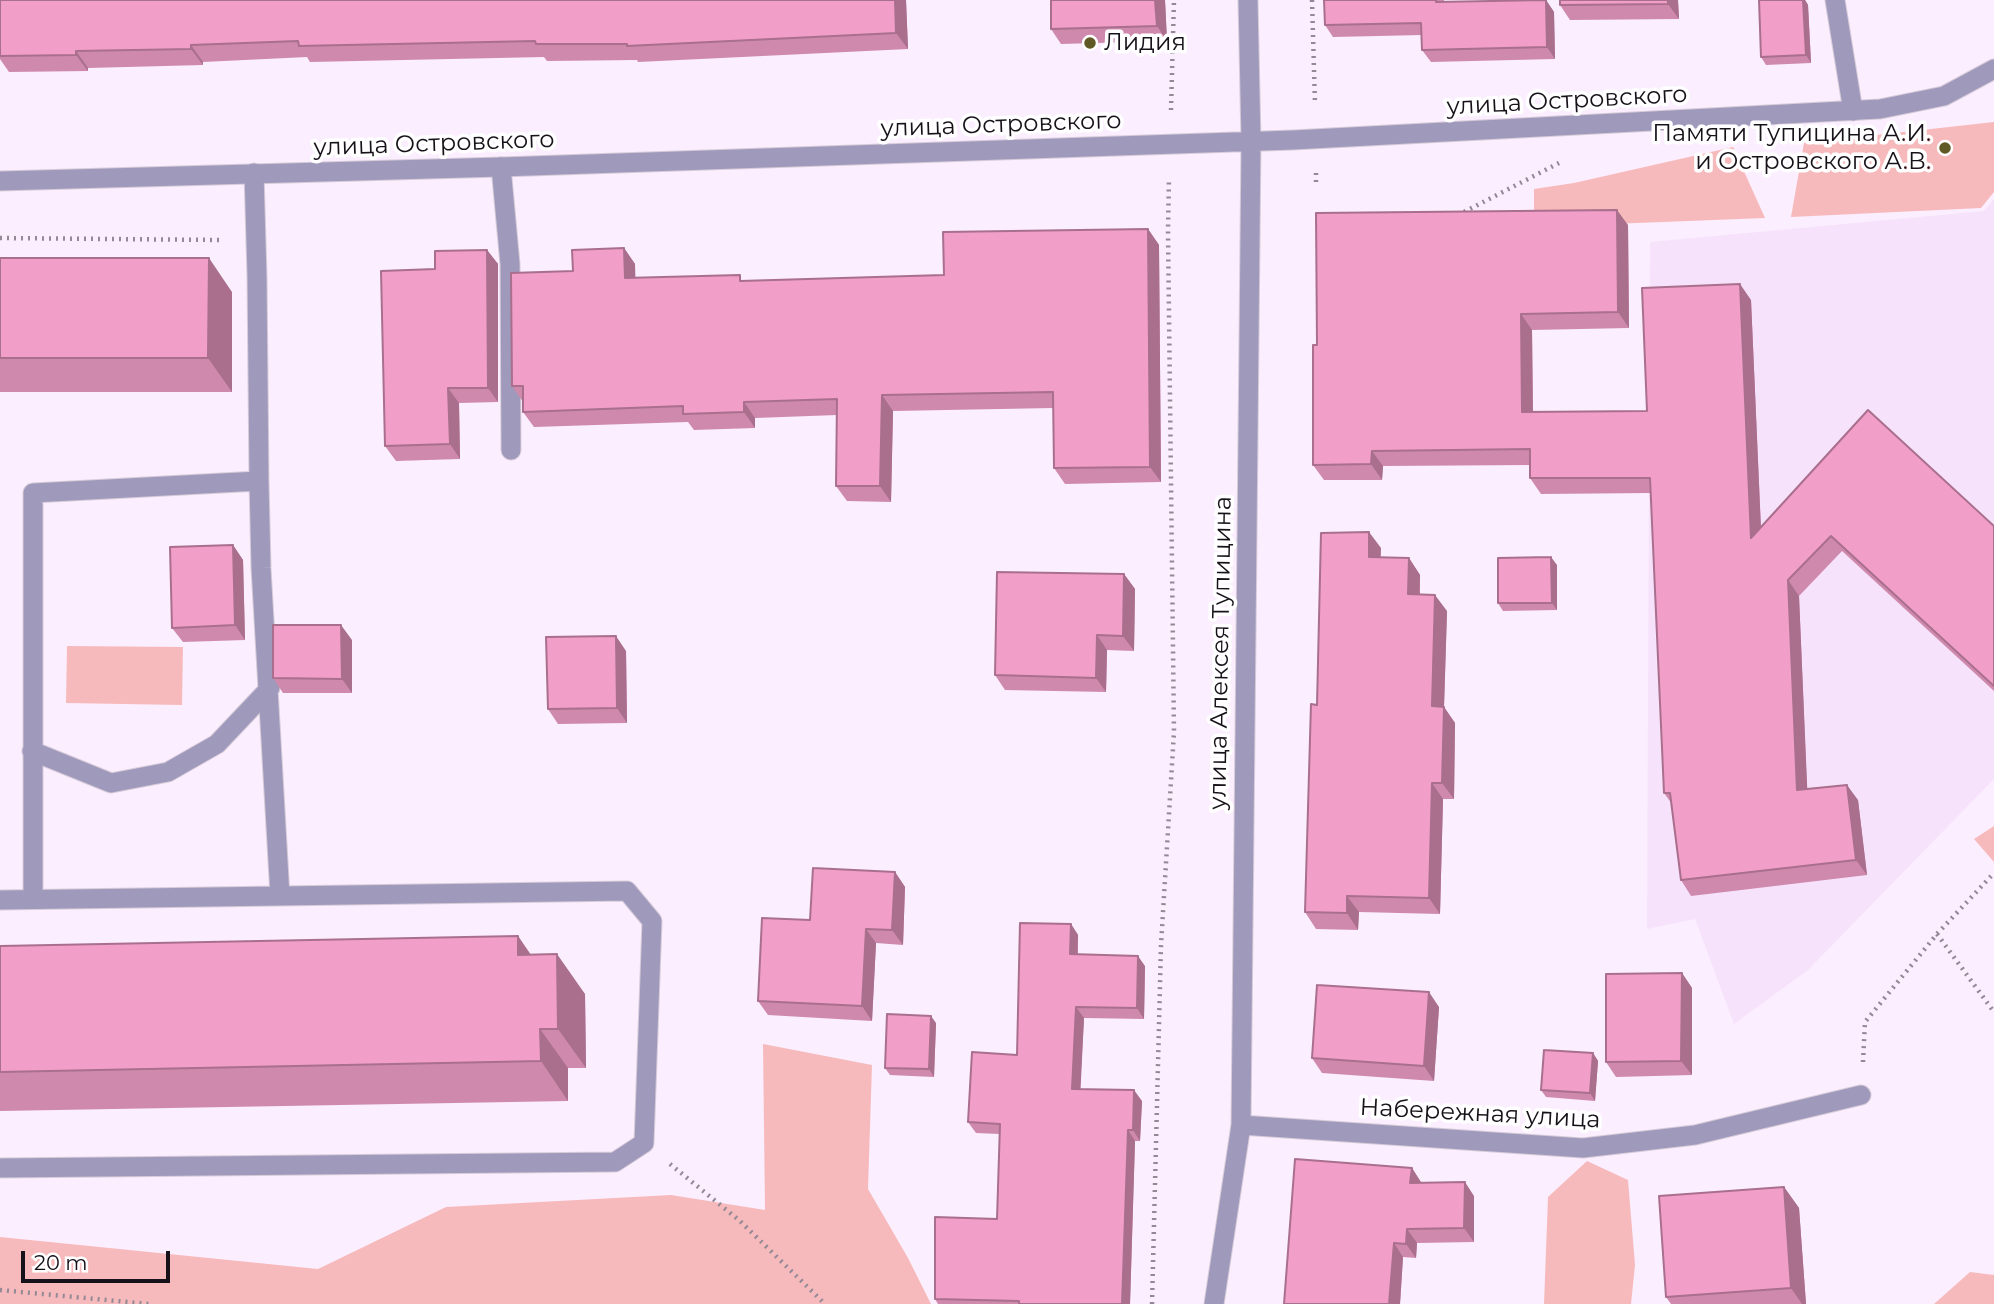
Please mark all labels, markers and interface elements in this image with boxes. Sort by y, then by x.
place label: Лидия [1104,29,1186,57]
marker: Лидия [1082,35,1098,51]
street label: улица Островского [1446,80,1688,122]
street label: улица Островского [880,106,1122,144]
place label: Памяти Тупицина А.И. и Островского А.В. [1652,120,1931,176]
street label: улица Островского [313,125,555,163]
marker: Памяти Тупицина А.И. и Островского А.В. [1937,140,1953,156]
street label: улица Алексея Тупицина [1204,496,1238,810]
street label: Набережная улица [1359,1093,1601,1135]
scale bar [24,1238,173,1282]
text: 20 m [34,1250,88,1275]

